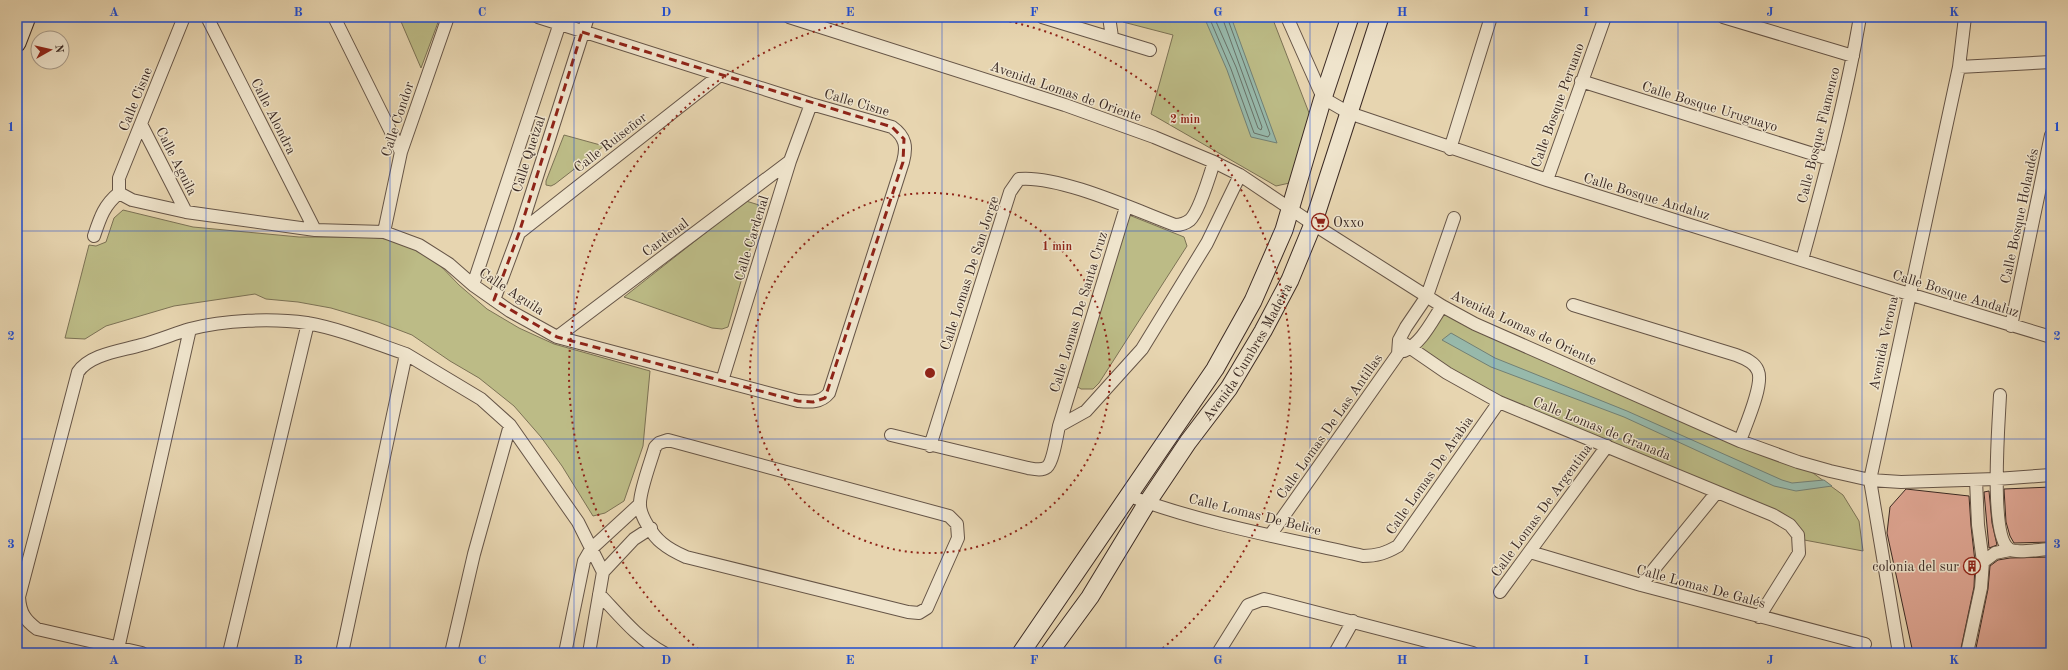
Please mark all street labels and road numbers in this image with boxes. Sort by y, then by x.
street label: Calle Bosque Peruano [1529,41,1587,170]
street label: Avenida Lomas de Oriente [988,59,1143,124]
street label: Calle Cisne [117,65,155,133]
street label: Calle Bosque Flamenco [1795,66,1843,205]
street label: Calle Alondra [248,76,298,157]
street label: Calle Condor [379,80,417,159]
street label: Calle Bosque Uruguayo [1640,80,1779,134]
street label: Calle Cisne [822,87,891,119]
street label: Calle Ruiseñor [572,110,650,175]
street label: Calle Quetzal [510,114,548,194]
street label: Calle Aguila [153,125,199,198]
street label: Calle Bosque Holandés [1999,147,2041,285]
street label: Calle Bosque Andaluz [1582,171,1712,223]
street label: Calle Cardenal [732,194,772,283]
street label: Calle Lomas De San Jorge [938,195,1002,352]
street label: Cardenal [640,216,692,260]
street label: Calle Lomas De Santa Cruz [1048,230,1110,394]
street label: Calle Aguila [476,266,547,318]
street label: Calle Bosque Andaluz [1891,268,2021,320]
street label: Avenida Cumbres Madeira [1201,281,1295,424]
street label: Avenida Lomas de Oriente [1448,288,1599,368]
street label: Avenida Verona [1867,295,1901,391]
street label: Calle Lomas De Las Antillas [1274,351,1385,502]
street label: Calle Lomas de Granada [1531,395,1673,463]
street label: Calle Lomas De Arabia [1384,414,1476,537]
street label: Calle Lomas De Argentina [1489,441,1595,580]
street label: Calle Lomas De Belice [1187,492,1322,538]
street label: Calle Lomas De Galés [1635,563,1767,611]

